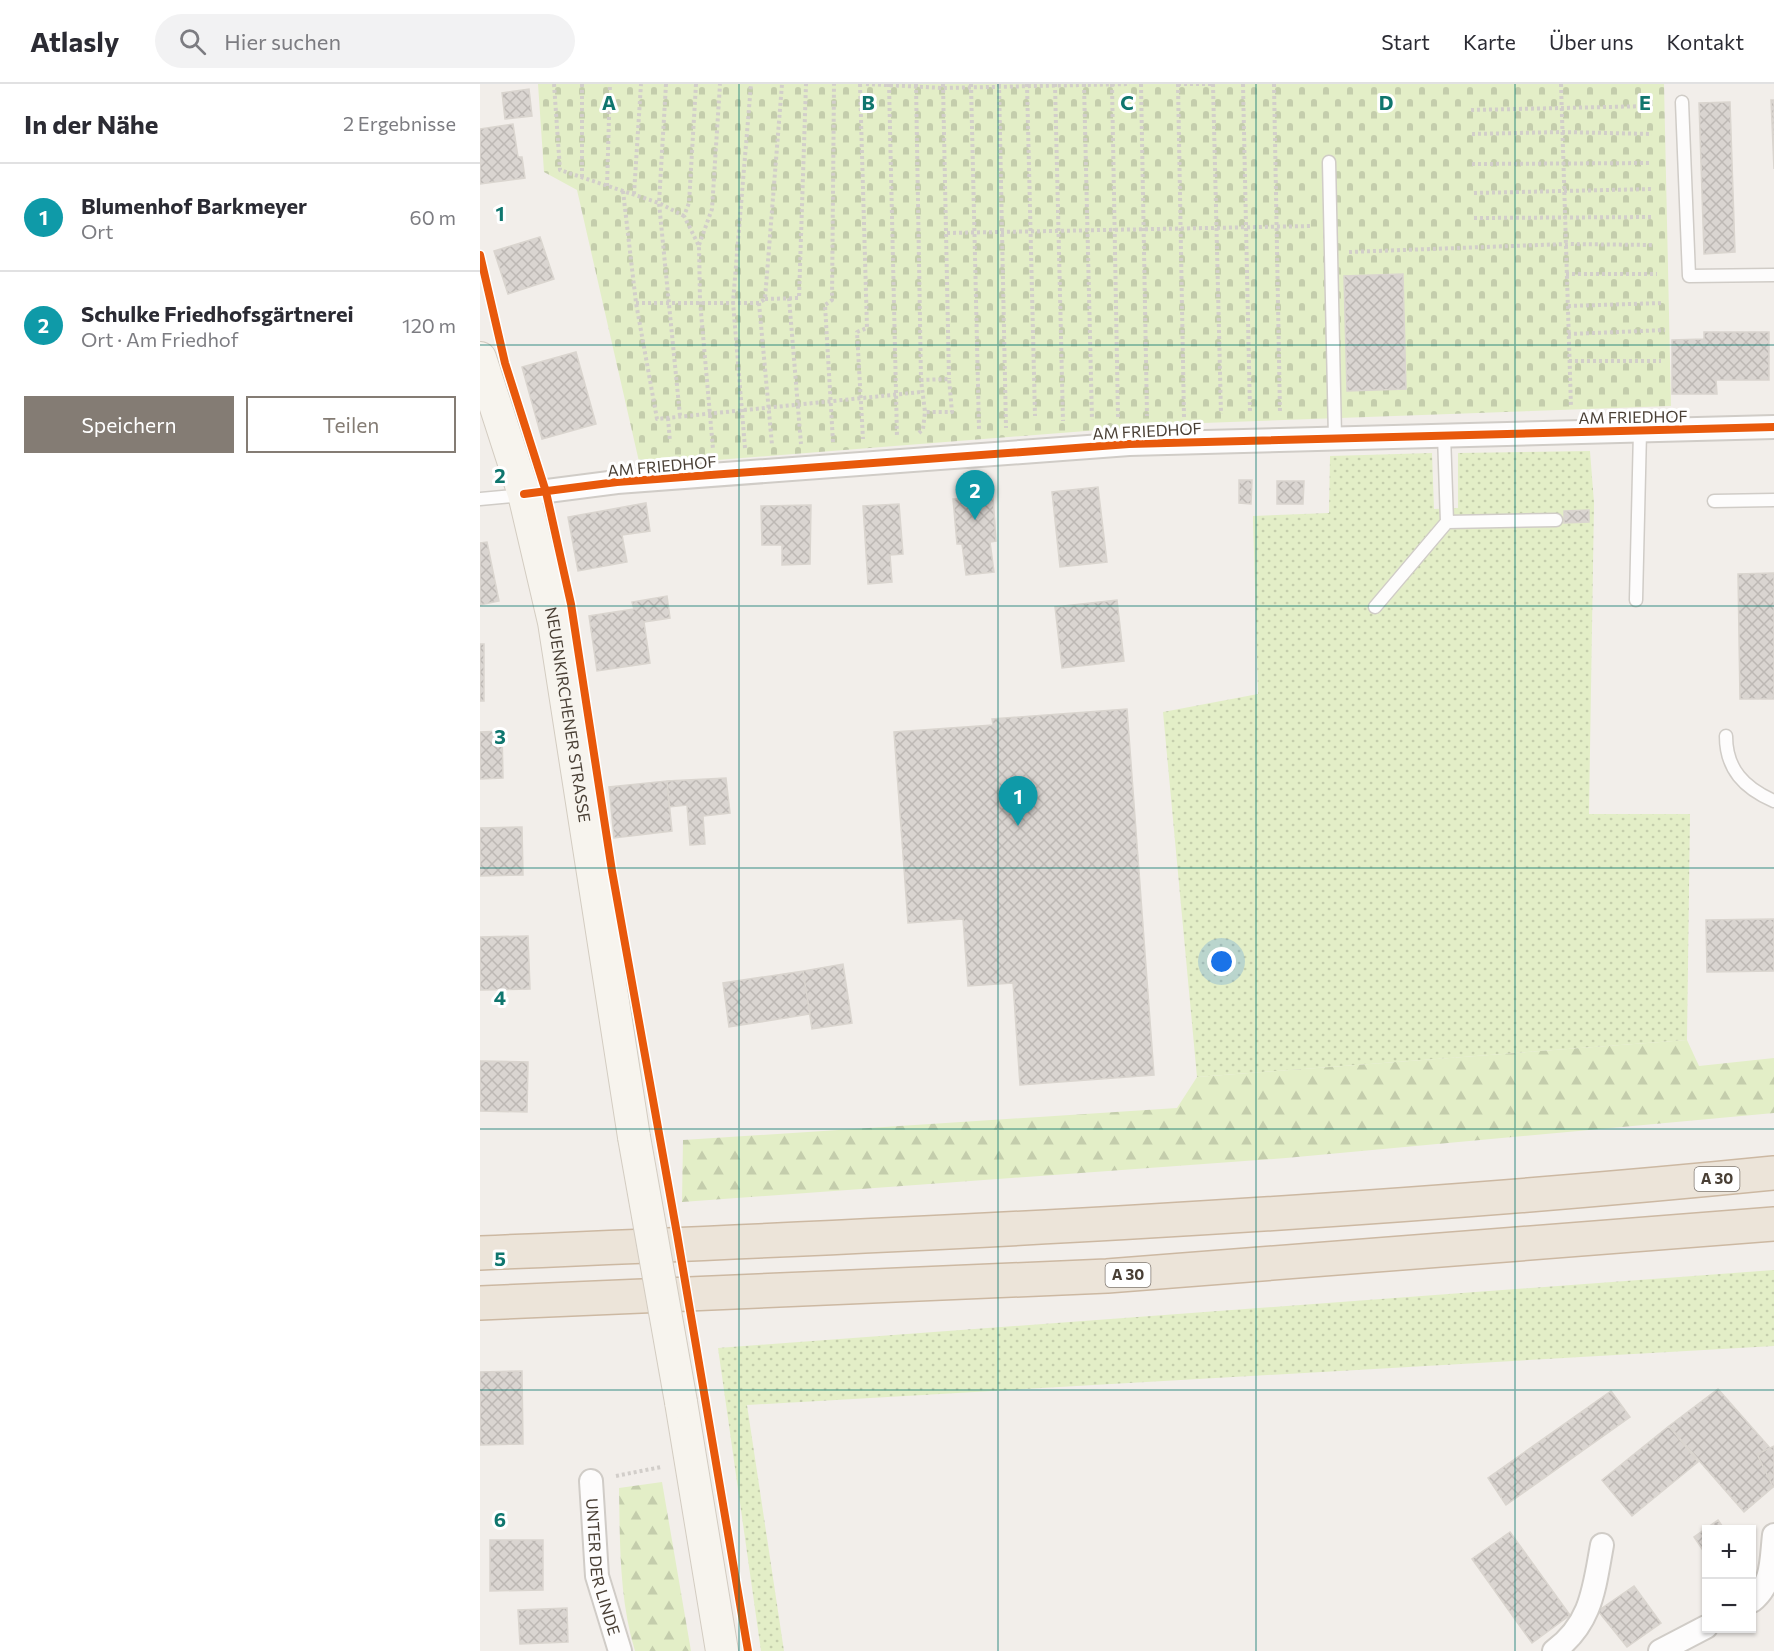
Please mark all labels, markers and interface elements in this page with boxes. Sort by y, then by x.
search box [155,14,575,68]
text: Atlasly [30,24,119,58]
icon: search [176,25,209,58]
text: Hier suchen [224,28,341,55]
text: Start [1381,29,1430,54]
text: Karte [1463,29,1516,54]
text: Über uns [1549,29,1633,54]
text: Kontakt [1666,29,1744,54]
text: A [602,90,616,114]
text: B [861,90,875,114]
text: C [1120,90,1134,114]
text: D [1379,90,1393,114]
text: E [1639,90,1651,114]
text: In der Nähe [24,108,159,139]
text: 2 Ergebnisse [343,111,456,135]
text: Blumenhof Barkmeyer [81,192,307,219]
text: 1 [495,201,505,225]
text: 1 [39,205,48,229]
text: 60 m [410,205,456,229]
text: Ort [81,219,114,243]
text: Schulke Friedhofsgärtnerei [81,300,354,327]
text: 2 [38,313,49,337]
text: 120 m [402,313,456,337]
text: Ort · Am Friedhof [81,327,239,351]
button: Speichern [24,396,234,453]
button: Teilen [246,396,456,453]
street label: AM FRIEDHOF [1578,406,1688,427]
street label: AM FRIEDHOF [1092,418,1202,443]
street label: AM FRIEDHOF [607,451,717,480]
text: 2 [494,463,506,487]
pin: 2 [956,470,994,520]
street label: NEUENKIRCHENER STRASSE [542,605,595,824]
text: 3 [494,724,506,748]
pin: 1 [998,776,1038,826]
your location [1207,947,1236,976]
text: 4 [494,985,506,1009]
road number: A 30 [1694,1167,1740,1191]
text: 5 [494,1246,506,1270]
road number: A 30 [1106,1263,1150,1287]
street label: UNTER DER LINDE [583,1498,625,1637]
text: 6 [494,1507,506,1531]
map controls [1702,1525,1756,1633]
button: + [1702,1525,1756,1579]
button: − [1702,1579,1756,1633]

